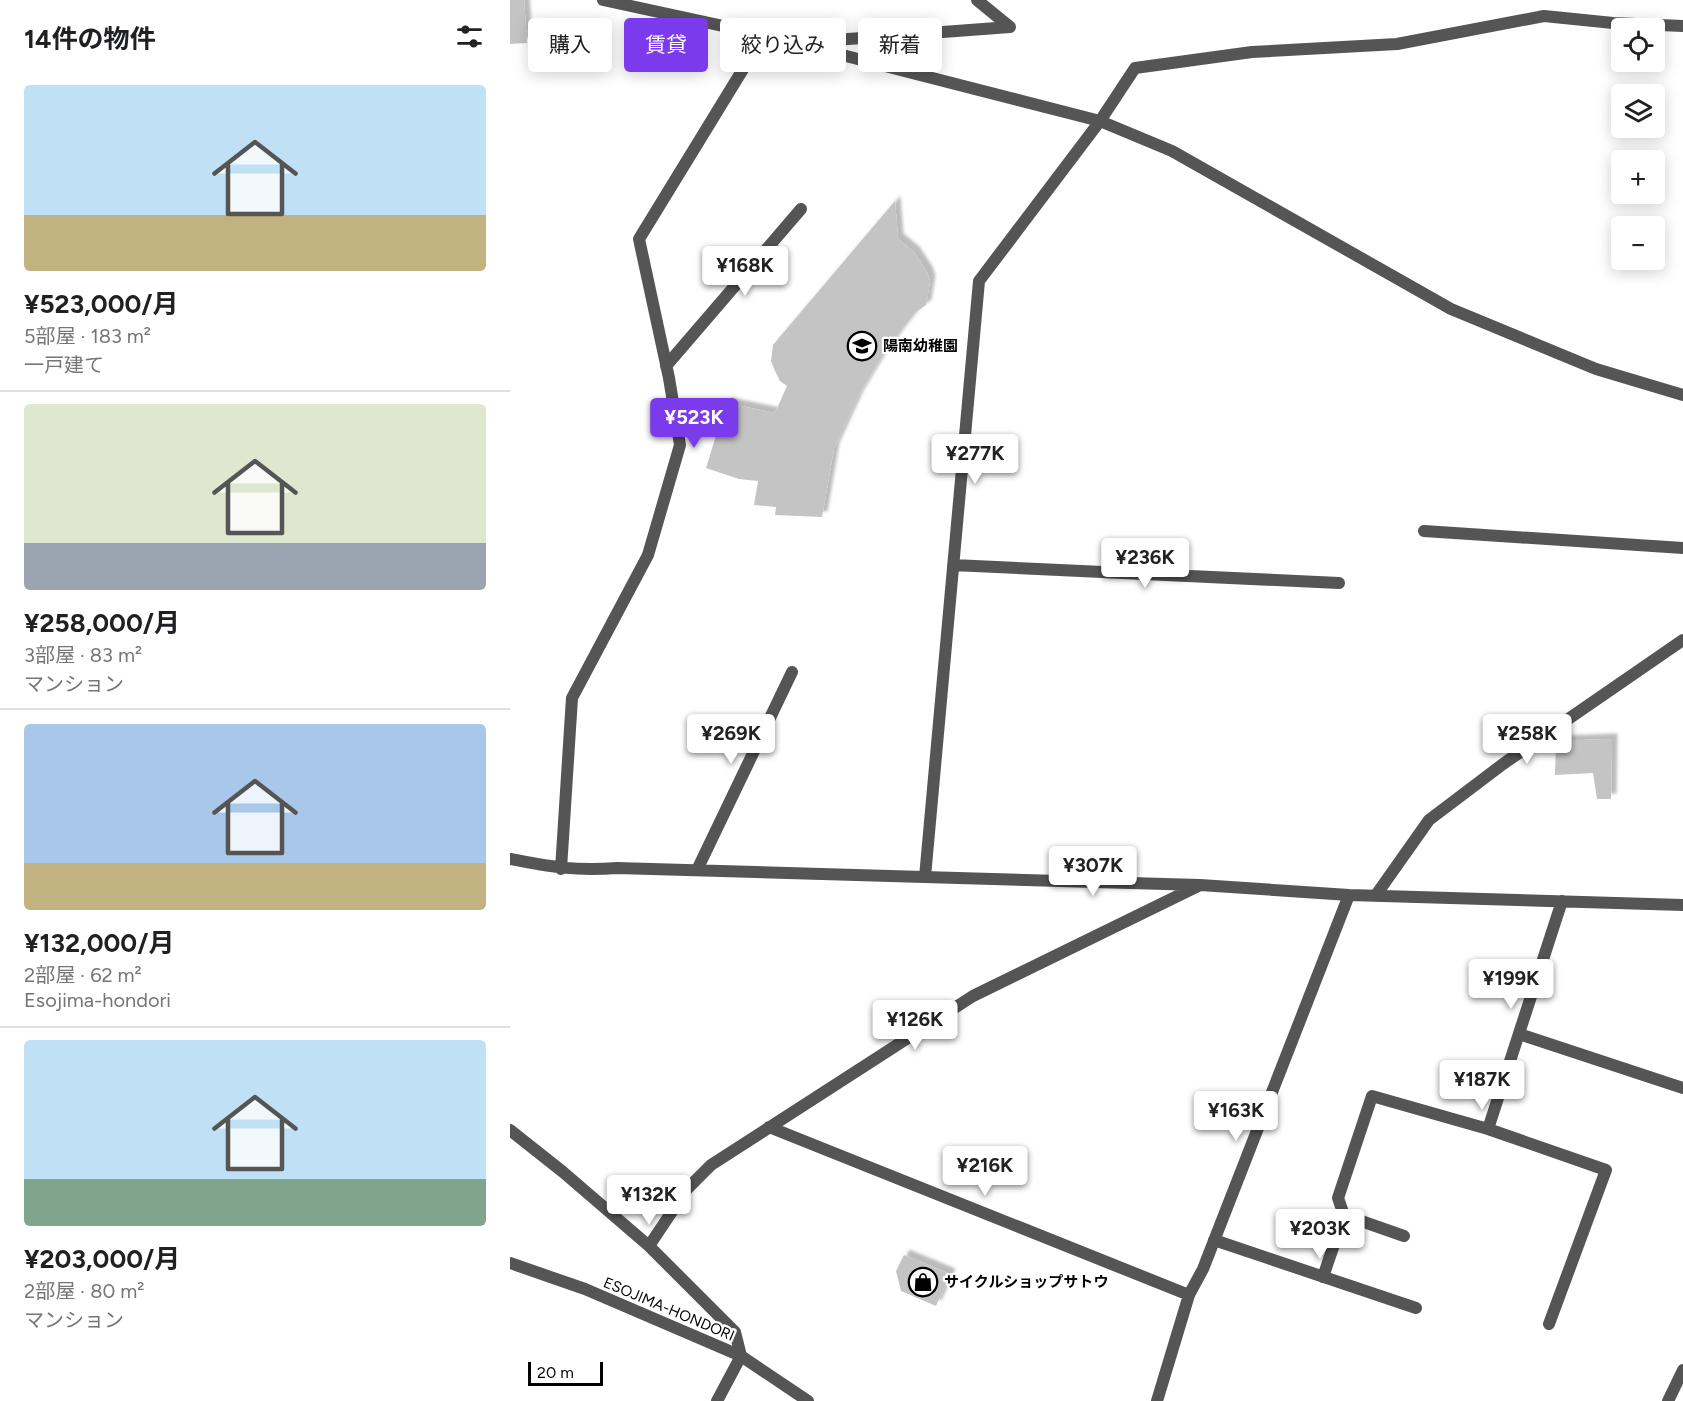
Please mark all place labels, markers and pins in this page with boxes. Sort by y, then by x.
pin: ¥168K [703,246,787,297]
school or university icon: 陽南幼稚園 [846,330,878,362]
place label: 陽南幼稚園 [883,337,958,355]
pin: ¥523K [652,398,736,449]
pin: ¥277K [933,434,1017,485]
pin: ¥236K [1103,538,1187,589]
pin: ¥269K [689,714,773,765]
pin: ¥258K [1485,714,1569,765]
pin: ¥307K [1051,846,1135,897]
pin: ¥199K [1469,959,1553,1010]
pin: ¥126K [873,1000,957,1051]
pin: ¥187K [1440,1060,1524,1111]
pin: ¥163K [1194,1091,1278,1142]
pin: ¥216K [943,1146,1027,1197]
pin: ¥132K [607,1175,691,1226]
pin: ¥203K [1278,1209,1362,1260]
shop icon: サイクルショップサトウ [907,1266,939,1298]
place label: サイクルショップサトウ [944,1273,1108,1291]

